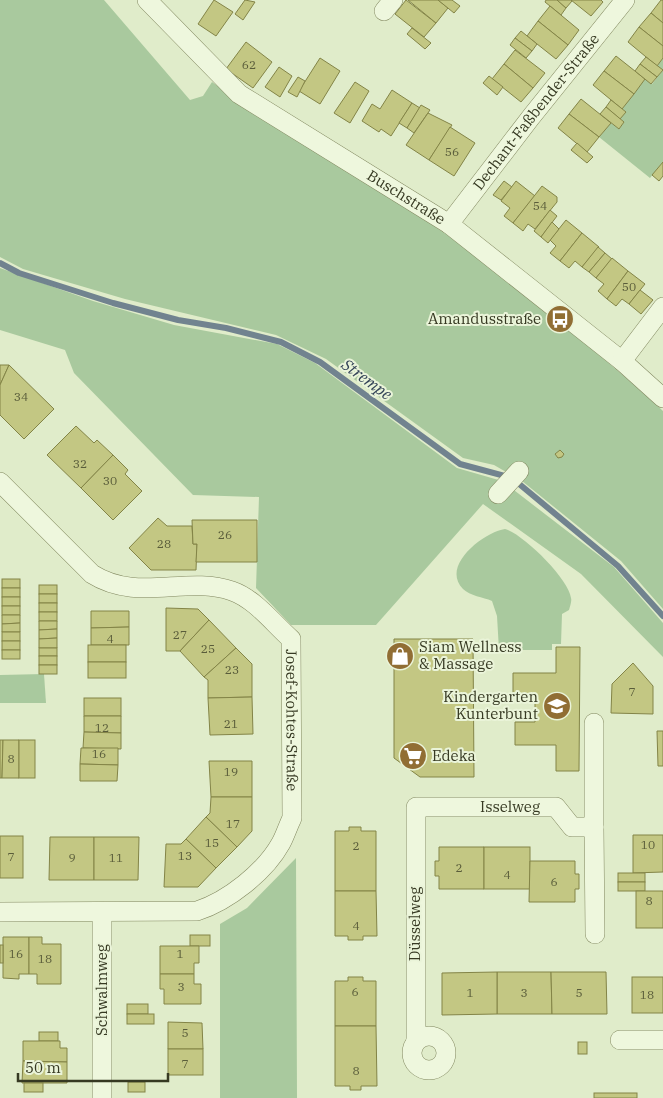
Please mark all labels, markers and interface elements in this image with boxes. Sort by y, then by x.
street label: Dechant-Faßbender-Straße [468,30,603,194]
house number: 62 [242,57,256,72]
house number: 56 [445,144,459,159]
street label: Buschstraße [364,166,449,228]
house number: 54 [533,198,547,213]
house number: 50 [622,279,636,294]
bus stop icon: Amandusstraße [545,304,575,334]
place label: Amandusstraße [428,309,541,328]
water label: Strempe [337,353,396,404]
house number: 34 [14,389,28,404]
house number: 32 [73,456,87,471]
house number: 30 [103,473,117,488]
house number: 26 [218,527,232,542]
house number: 28 [157,536,171,551]
house number: 27 [173,627,187,642]
house number: 4 [106,631,114,646]
place label: Siam Wellness & Massage [419,637,522,673]
house number: 25 [201,641,215,656]
shop icon: Siam Wellness & Massage [385,641,415,671]
street label: Josef-Kohtes-Straße [282,649,302,791]
house number: 23 [225,662,239,677]
house number: 7 [628,684,636,699]
place label: Kindergarten Kunterbunt [443,687,538,723]
school or university icon: Kindergarten Kunterbunt [542,691,572,721]
house number: 21 [224,716,238,731]
house number: 12 [95,720,109,735]
supermarket icon: Edeka [398,741,428,771]
house number: 16 [92,746,106,761]
place label: Edeka [432,746,476,765]
house number: 8 [7,751,15,766]
house number: 19 [224,764,238,779]
street label: Isselweg [480,797,540,816]
house number: 17 [226,816,240,831]
house number: 15 [205,835,219,850]
house number: 10 [641,837,655,852]
house number: 2 [352,838,360,853]
house number: 13 [178,848,192,863]
house number: 7 [7,849,15,864]
house number: 9 [68,850,76,865]
house number: 11 [109,850,123,865]
house number: 2 [455,860,463,875]
house number: 4 [503,867,511,882]
house number: 6 [550,874,558,889]
street label: Düsselweg [405,887,424,961]
house number: 8 [645,893,653,908]
house number: 4 [352,918,360,933]
street label: Schwalmweg [92,944,111,1036]
house number: 16 [9,946,23,961]
house number: 1 [176,946,184,961]
house number: 18 [38,951,52,966]
house number: 3 [177,979,185,994]
house number: 6 [351,984,359,999]
house number: 1 [466,985,474,1000]
house number: 3 [520,985,528,1000]
house number: 5 [575,985,583,1000]
house number: 18 [640,987,654,1002]
house number: 5 [181,1025,189,1040]
scale bar [18,1050,168,1082]
house number: 7 [181,1056,189,1071]
text: 50 m [25,1058,61,1077]
house number: 8 [352,1063,360,1078]

